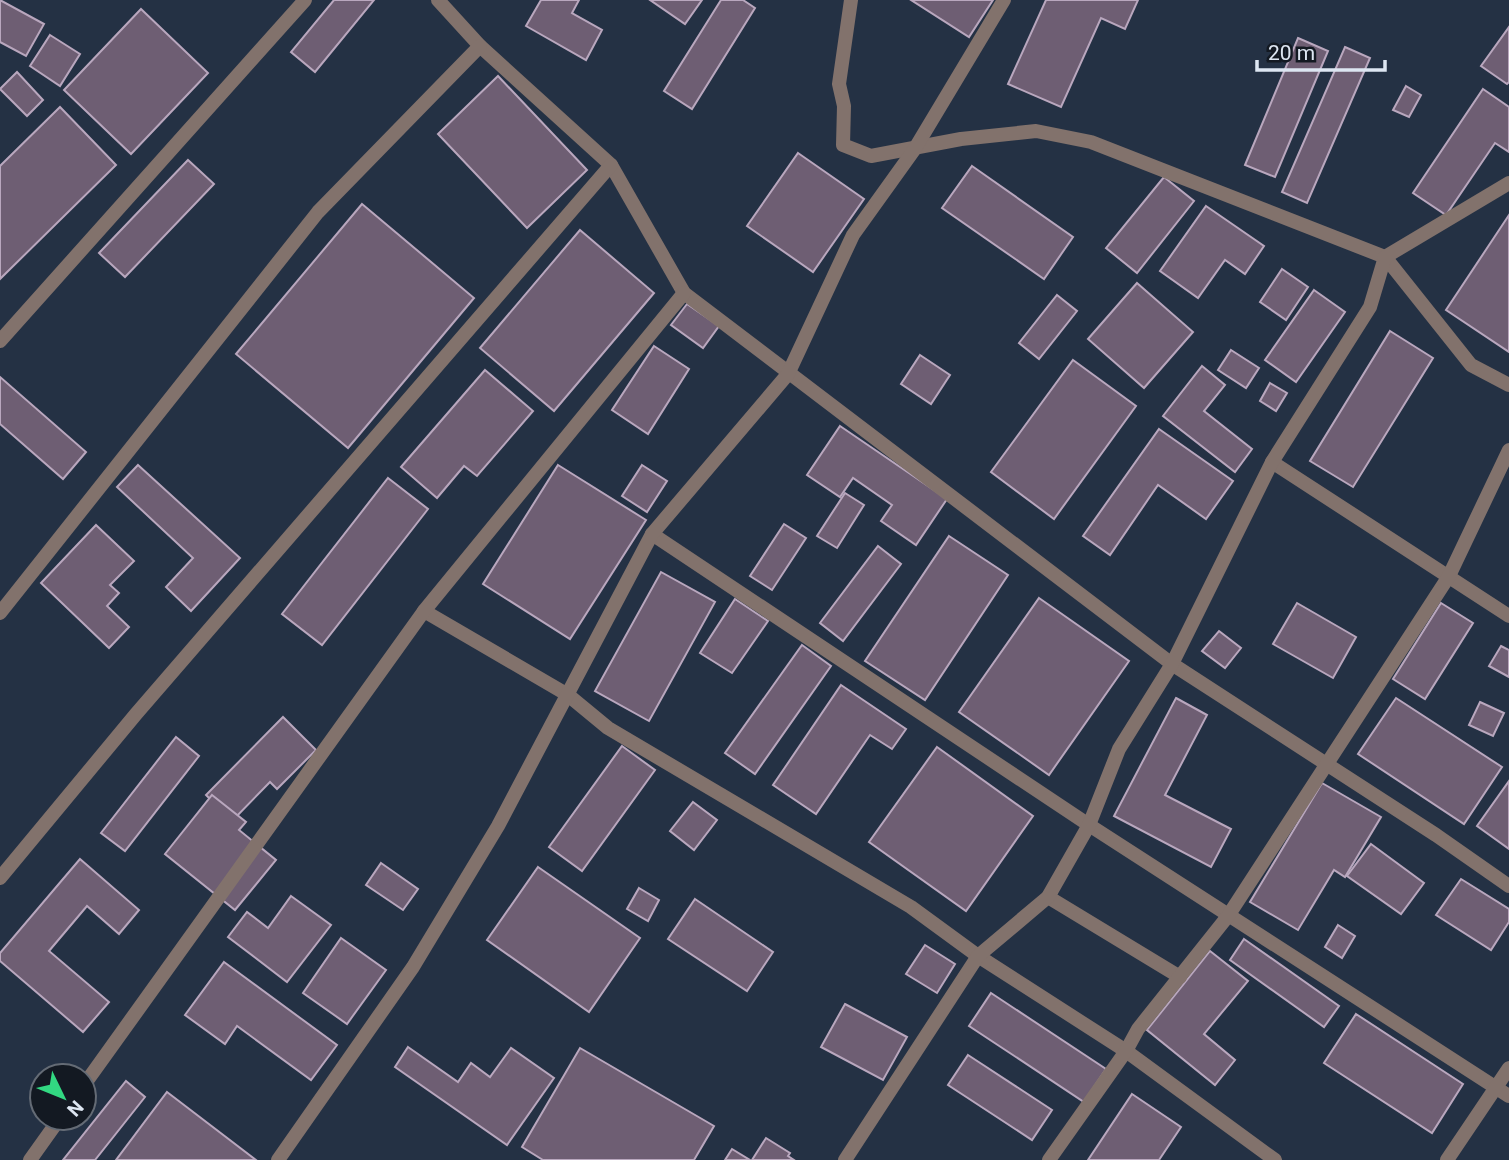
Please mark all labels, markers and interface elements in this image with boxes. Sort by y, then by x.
scale bar [1257,28,1385,72]
text: 20 m [1268,41,1315,65]
north arrow [28,1062,98,1132]
text: N [62,1096,88,1121]

